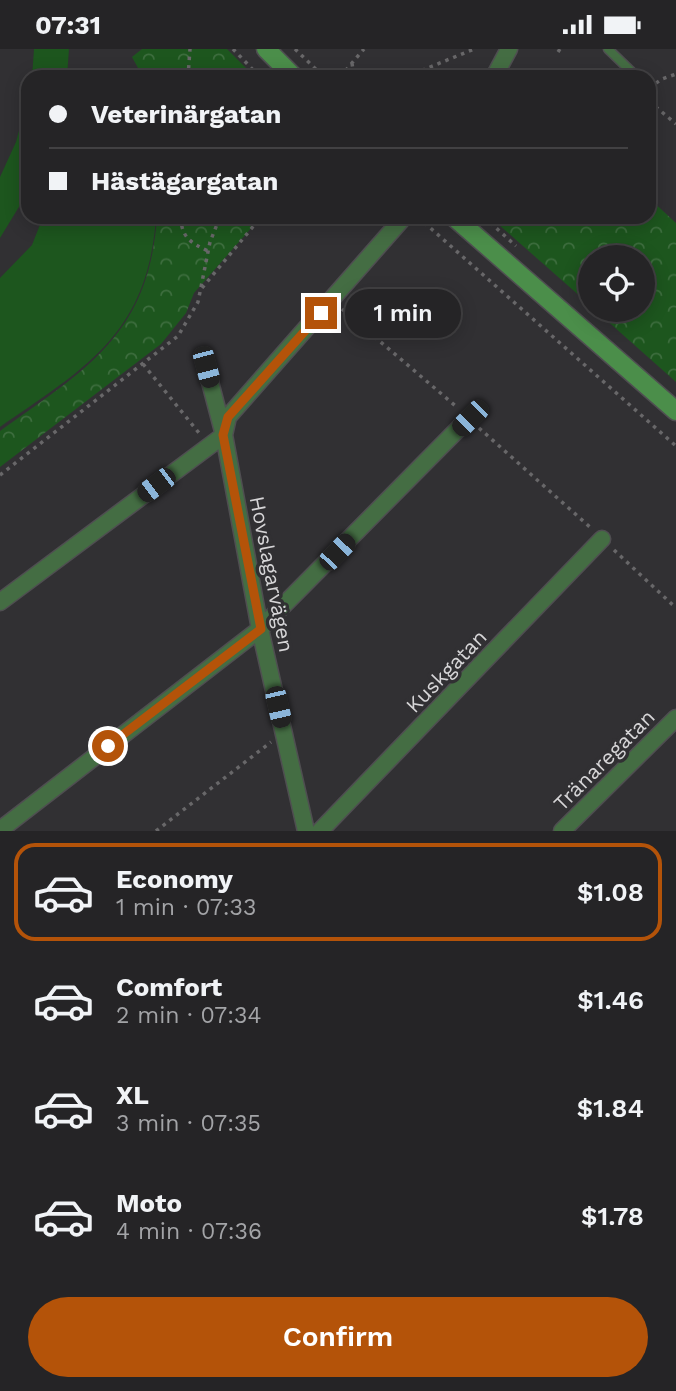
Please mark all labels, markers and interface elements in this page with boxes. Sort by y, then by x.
text: 07:31 [35,10,101,40]
text: Veterinärgatan [91,99,281,129]
text: Hästägargatan [91,166,278,196]
map controls [578,245,655,322]
button: locate [578,245,655,322]
callout: 1 min [346,289,461,337]
route end [305,297,337,329]
text: 1 min [373,300,433,327]
car [191,344,222,390]
car [448,396,493,440]
car [133,464,180,506]
street label: Hovslagarvägen [245,494,299,654]
car [315,530,360,574]
street label: Kuskgatan [400,624,492,718]
car [264,684,293,730]
street label: Tränaregatan [548,704,660,816]
route start [92,730,124,762]
icon: car [32,861,95,924]
text: Economy [116,864,233,894]
text: $1.08 [577,877,644,907]
text: 1 min · 07:33 [116,894,256,921]
icon: car [32,969,95,1032]
text: Comfort [116,972,222,1002]
text: $1.46 [577,985,644,1015]
text: 2 min · 07:34 [116,1002,261,1029]
icon: car [32,1077,95,1140]
text: XL [116,1080,149,1110]
text: $1.84 [577,1093,644,1123]
text: 3 min · 07:35 [116,1110,261,1137]
icon: car [32,1185,95,1248]
text: Moto [116,1188,182,1218]
text: $1.78 [581,1201,644,1231]
text: 4 min · 07:36 [116,1218,262,1245]
button: Confirm [28,1297,648,1377]

